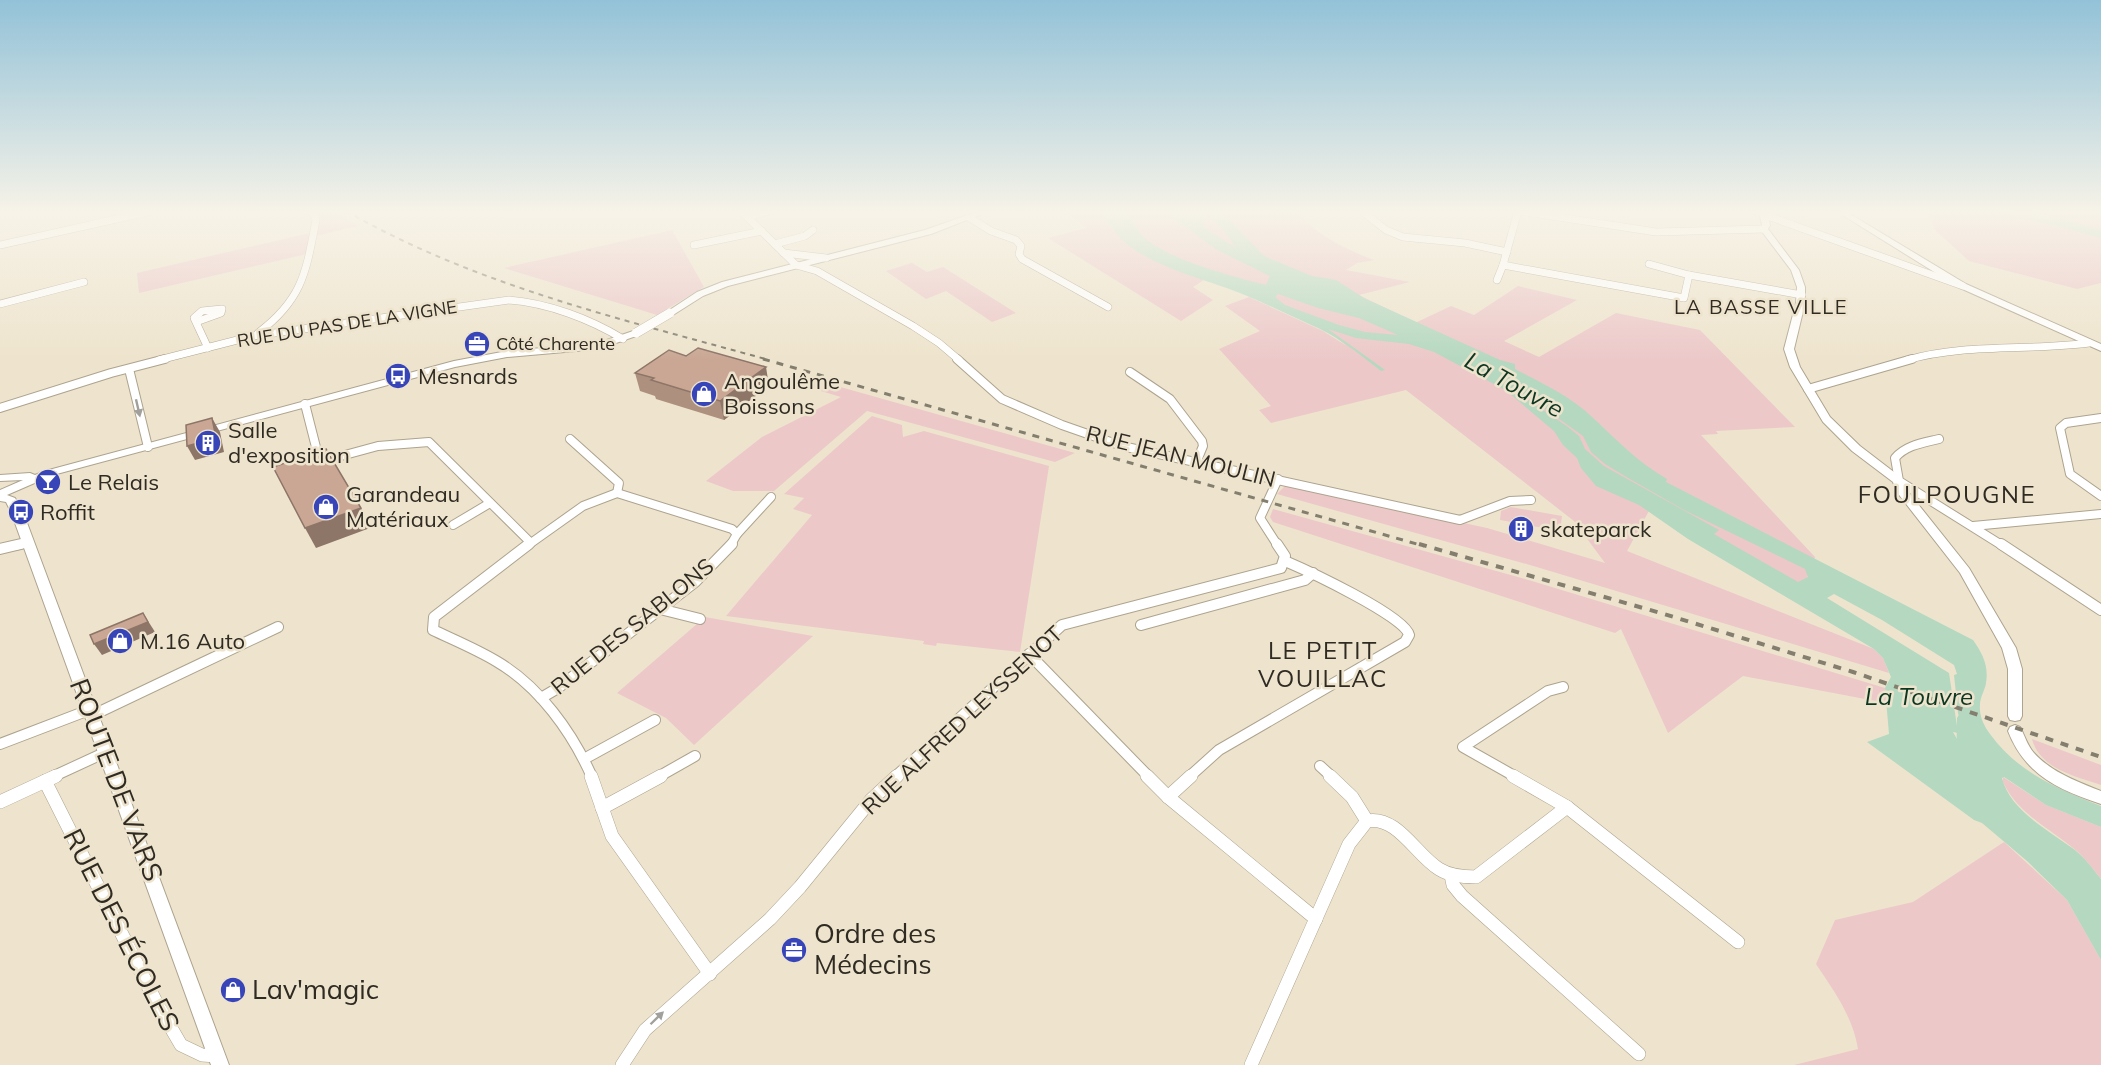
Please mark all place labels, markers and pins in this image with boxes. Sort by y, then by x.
office icon: Côté Charente [462,329,492,359]
place label: Côté Charente [496,332,615,355]
bus stop icon: Mesnards [383,361,413,391]
place label: Mesnards [418,362,518,390]
place label: Angoulême Boissons [724,367,840,420]
shop icon: Angoulême Boissons [689,379,719,409]
place label: Salle d'exposition [228,416,350,469]
building icon: Salle d'exposition [193,428,223,458]
bar icon: Le Relais [33,467,63,497]
place label: Le Relais [68,468,159,496]
place label: Garandeau Matériaux [346,480,460,533]
shop icon: Garandeau Matériaux [311,492,341,522]
bus stop icon: Roffit [6,497,36,527]
place label: Roffit [40,498,95,526]
building icon: skateparck [1506,514,1536,544]
place label: skateparck [1540,515,1652,543]
shop icon: M.16 Auto [105,626,135,656]
place label: M.16 Auto [140,627,245,655]
place label: Ordre des Médecins [814,916,936,981]
office icon: Ordre des Médecins [779,935,809,965]
place label: Lav'magic [252,972,379,1006]
shop icon: Lav'magic [218,975,248,1005]

